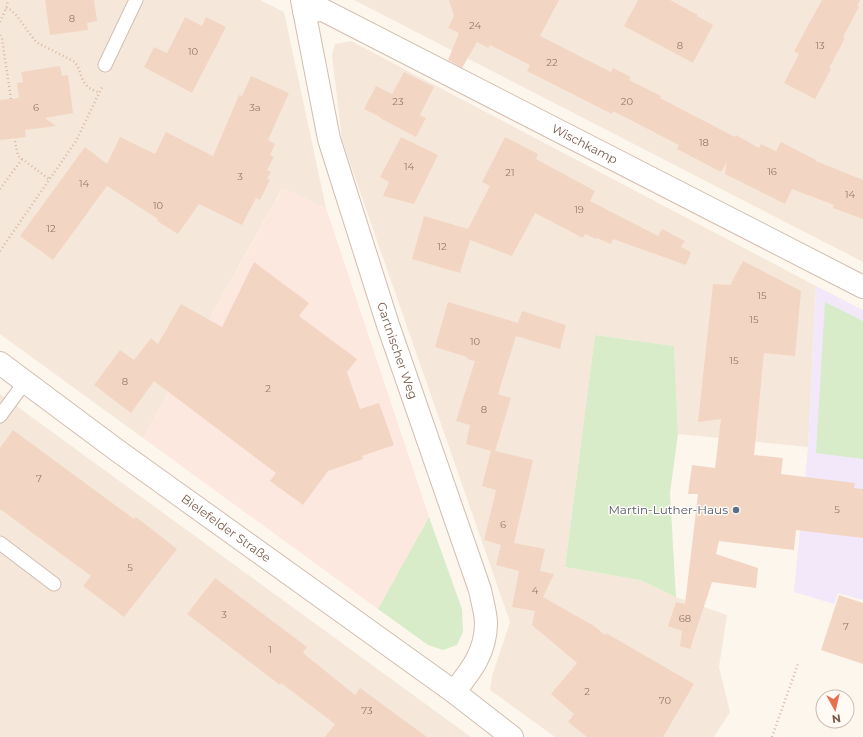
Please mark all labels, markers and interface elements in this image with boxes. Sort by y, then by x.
house number: 8 [69,12,75,25]
house number: 24 [469,19,481,32]
house number: 8 [677,39,683,52]
house number: 13 [815,39,825,52]
house number: 10 [188,45,198,58]
house number: 22 [546,56,558,69]
house number: 23 [392,95,404,108]
house number: 20 [621,95,634,108]
house number: 6 [33,101,39,114]
house number: 3a [249,101,261,114]
street label: Wischkamp [549,121,620,167]
house number: 18 [699,136,709,149]
house number: 14 [404,160,414,173]
house number: 16 [767,165,777,178]
house number: 21 [505,166,515,179]
house number: 3 [237,170,243,183]
house number: 14 [79,177,89,190]
house number: 14 [845,188,855,201]
house number: 10 [153,199,163,212]
house number: 19 [574,203,584,216]
house number: 12 [46,222,56,235]
house number: 12 [437,240,447,253]
house number: 15 [757,289,767,302]
street label: Gartnischer Weg [374,300,421,401]
house number: 15 [749,313,759,326]
house number: 10 [470,335,480,348]
house number: 15 [729,354,739,367]
house number: 8 [122,375,128,388]
house number: 2 [265,382,271,395]
house number: 8 [481,403,487,416]
house number: 7 [36,472,42,485]
street label: Bielefelder Straße [178,491,274,565]
place label: Martin-Luther-Haus [608,502,728,517]
house number: 5 [834,503,840,516]
marker: Martin-Luther-Haus [731,505,741,515]
house number: 6 [500,518,506,531]
house number: 5 [127,561,133,574]
house number: 4 [532,584,539,597]
house number: 3 [221,608,227,621]
house number: 68 [679,612,691,625]
house number: 7 [843,620,849,633]
house number: 1 [268,643,272,656]
house number: 2 [584,685,590,698]
north arrow [815,689,855,729]
house number: 70 [659,694,672,707]
house number: 73 [361,704,373,717]
text: N [831,711,842,726]

